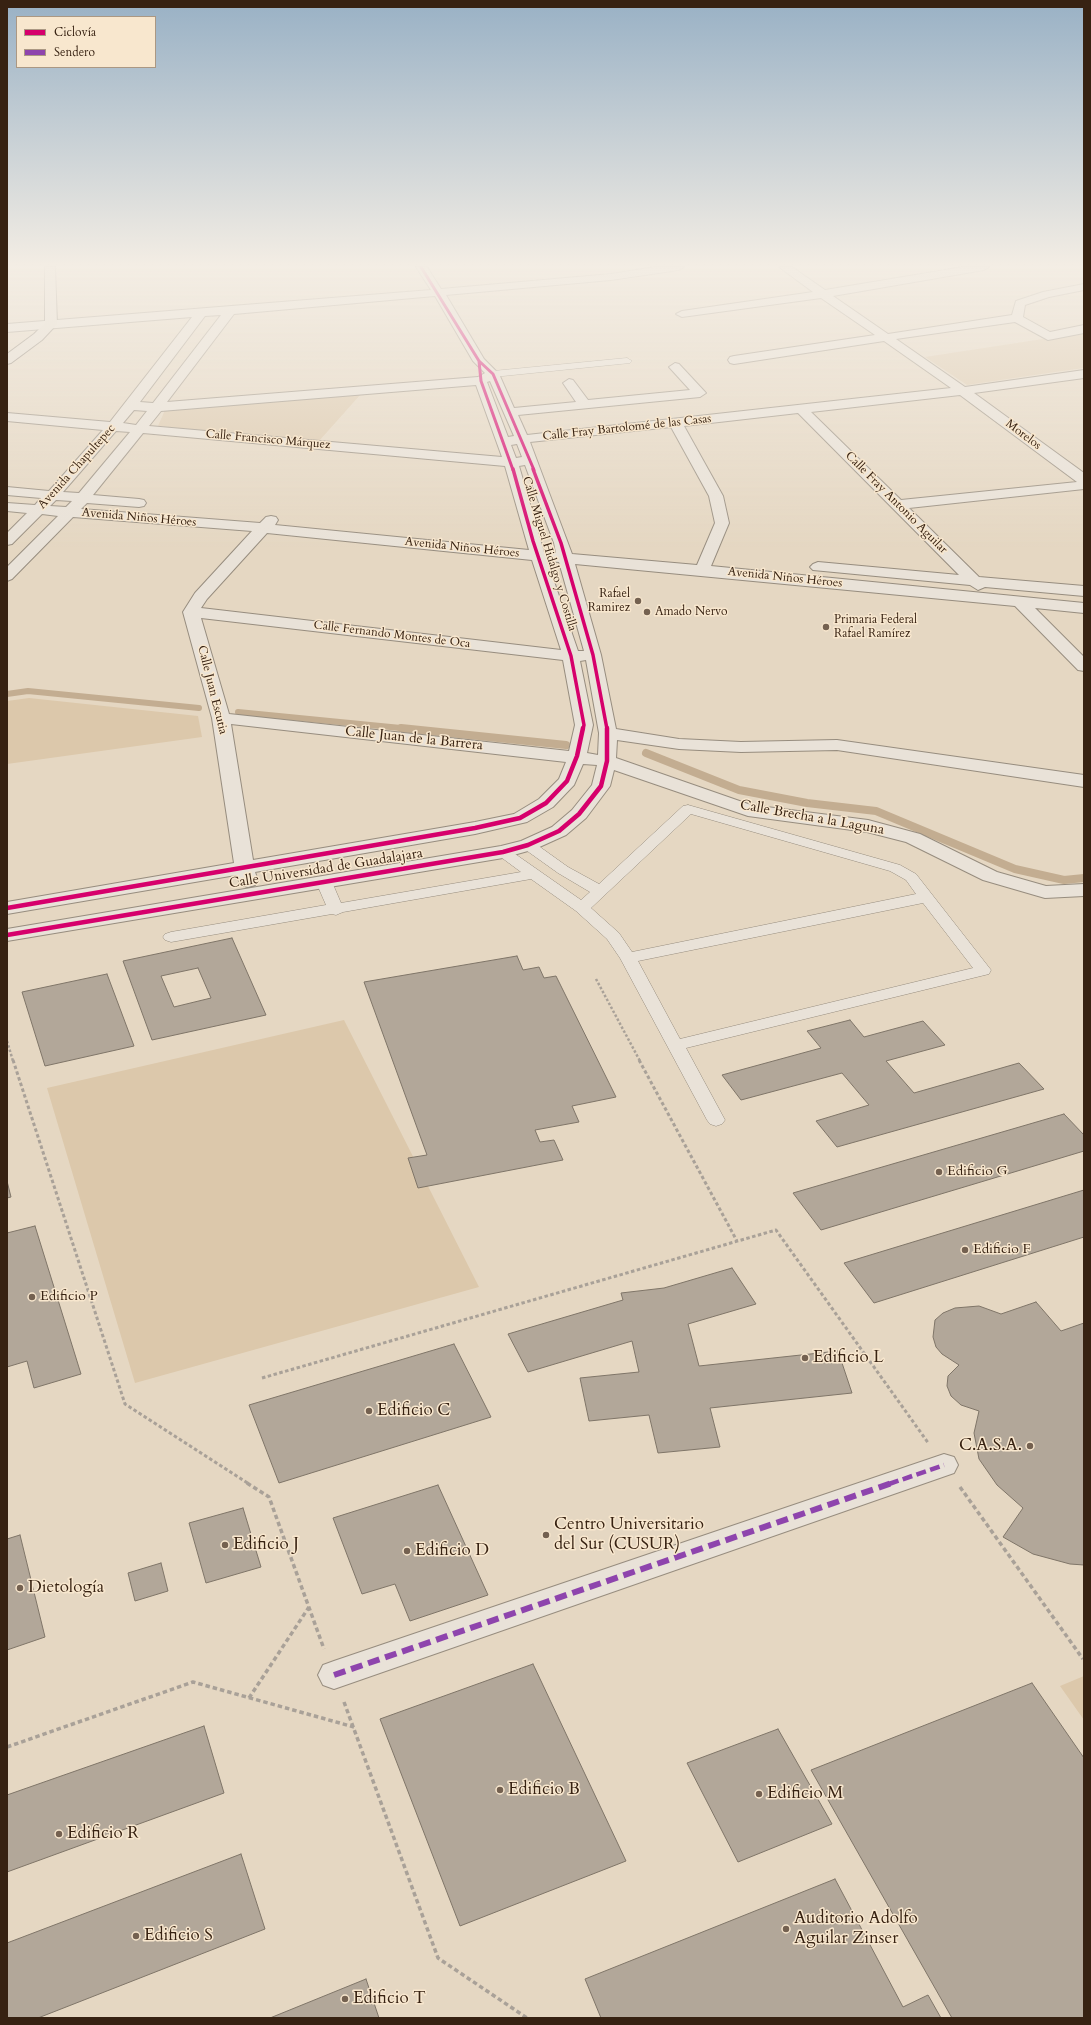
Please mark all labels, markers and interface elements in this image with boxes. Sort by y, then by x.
legend [16,16,156,68]
text: Ciclovía [54,24,96,40]
text: Sendero [54,44,95,60]
street label: Calle Fray Bartolomé de las Casas [542,412,712,444]
street label: Morelos [1002,417,1044,453]
street label: Avenida Chapultepec [35,422,119,512]
street label: Calle Francisco Márquez [205,427,331,453]
street label: Calle Fray Antonio Aguilar [842,449,950,557]
street label: Calle Miguel Hidalgo y Costilla [519,475,579,633]
street label: Avenida Niños Héroes [81,506,197,530]
street label: Avenida Niños Héroes [404,535,520,561]
street label: Avenida Niños Héroes [727,565,843,591]
place label: Rafael Ramirez [588,587,630,615]
marker: Rafael Ramirez [633,596,643,606]
place label: Amado Nervo [655,605,728,619]
marker: Amado Nervo [642,607,652,617]
place label: Primaria Federal Rafael Ramírez [834,613,917,641]
street label: Calle Fernando Montes de Oca [313,618,471,652]
marker: Primaria Federal Rafael Ramírez [821,622,831,632]
street label: Calle Juan Escutia [194,644,230,736]
street label: Calle Juan de la Barrera [344,723,484,755]
street label: Calle Brecha a la Laguna [739,797,885,839]
street label: Calle Universidad de Guadalajara [228,845,424,893]
place label: Edificio G [947,1164,1008,1180]
marker: Edificio G [934,1167,944,1177]
place label: Edificio F [973,1242,1031,1258]
marker: Edificio F [960,1245,970,1255]
place label: Edificio P [40,1289,98,1305]
marker: Edificio P [27,1292,37,1302]
place label: Edificio L [813,1348,883,1368]
marker: Edificio L [800,1353,810,1363]
place label: Edificio C [377,1401,450,1421]
marker: Edificio C [364,1406,374,1416]
place label: C.A.S.A. [959,1436,1022,1456]
marker: C.A.S.A. [1025,1441,1035,1451]
place label: Centro Universitario del Sur (CUSUR) [554,1515,704,1555]
marker: Centro Universitario del Sur (CUSUR) [541,1530,551,1540]
place label: Edificio J [233,1535,299,1555]
marker: Edificio J [220,1540,230,1550]
place label: Edificio D [415,1541,489,1561]
marker: Edificio D [402,1546,412,1556]
place label: Dietología [28,1578,104,1598]
marker: Dietología [15,1583,25,1593]
place label: Edificio B [508,1780,580,1800]
place label: Edificio M [767,1784,843,1804]
marker: Edificio B [495,1785,505,1795]
marker: Edificio M [754,1789,764,1799]
place label: Edificio R [67,1824,139,1844]
marker: Edificio R [54,1829,64,1839]
place label: Auditorio Adolfo Aguilar Zinser [794,1909,918,1949]
marker: Auditorio Adolfo Aguilar Zinser [781,1924,791,1934]
place label: Edificio S [144,1926,213,1946]
marker: Edificio S [131,1931,141,1941]
place label: Edificio T [353,1989,426,2009]
marker: Edificio T [340,1994,350,2004]

